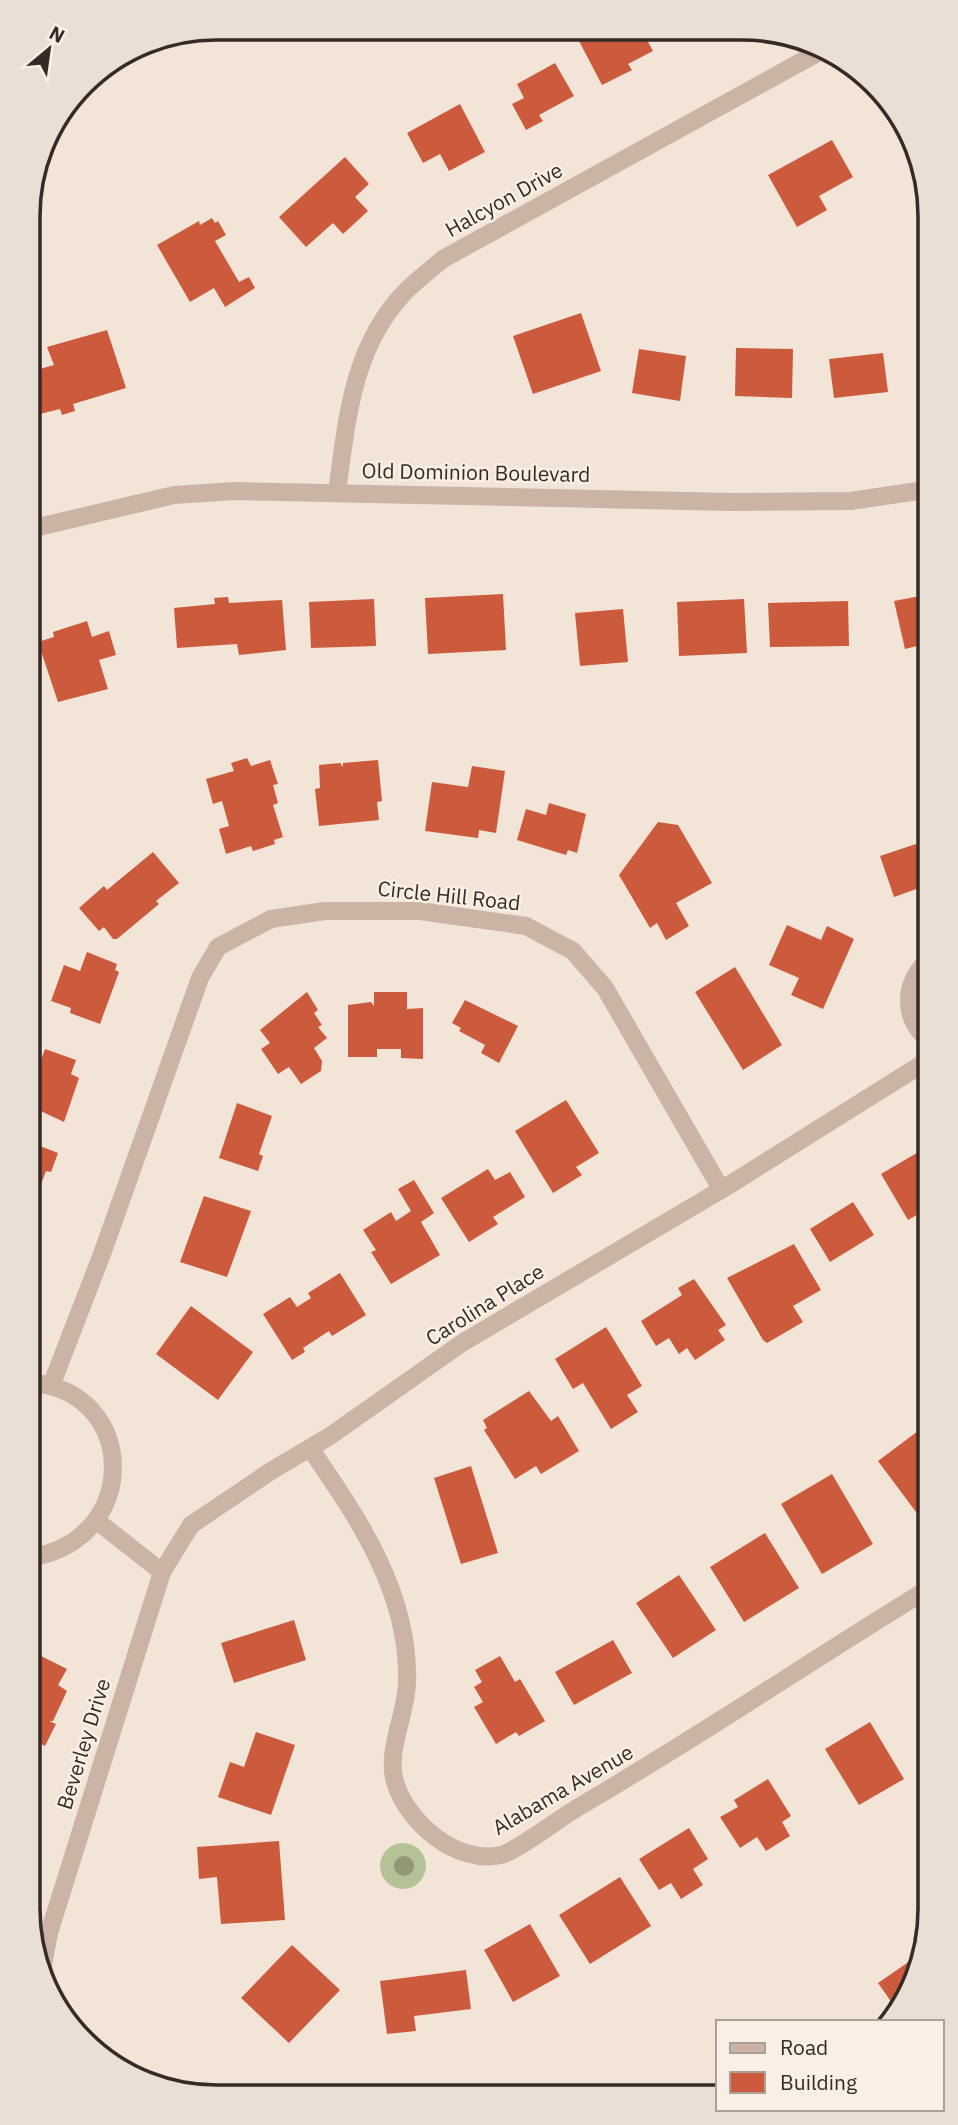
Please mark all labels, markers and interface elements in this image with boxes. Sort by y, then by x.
north arrow [14,14,84,84]
text: N [45,20,69,48]
street label: Halcyon Drive [440,155,567,243]
street label: Old Dominion Boulevard [362,456,591,488]
street label: Circle Hill Road [376,874,522,916]
street label: Carolina Place [420,1257,549,1352]
street label: Beverley Drive [50,1675,116,1813]
street label: Alabama Avenue [487,1737,638,1841]
legend [716,2020,944,2111]
text: Road [780,2033,828,2061]
text: Building [780,2068,857,2096]

